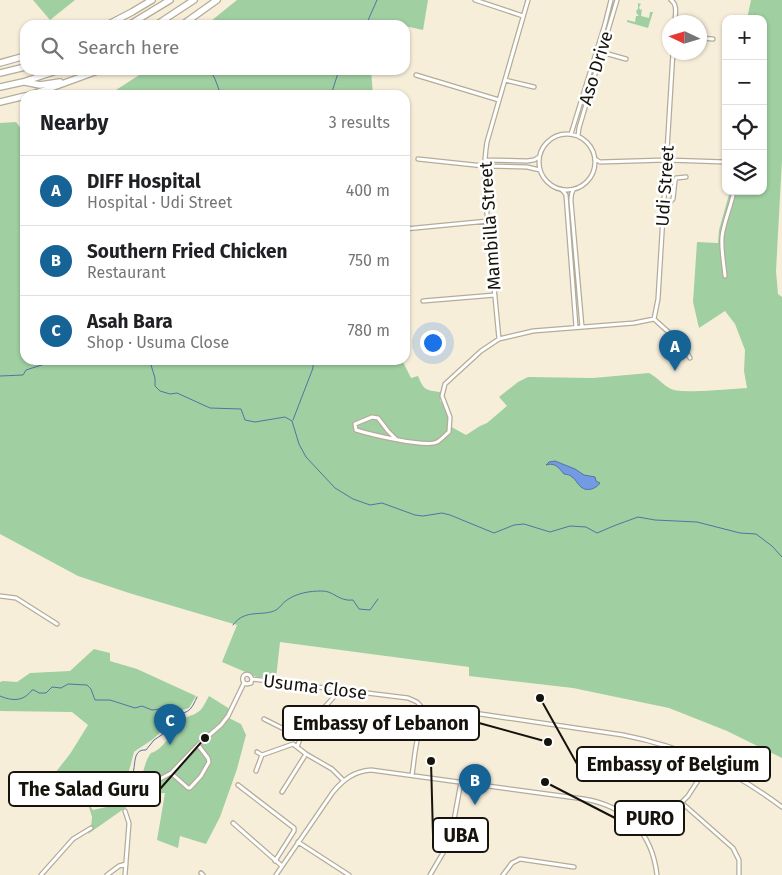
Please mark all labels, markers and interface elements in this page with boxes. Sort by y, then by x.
north arrow [662,15,707,60]
map controls [722,15,767,195]
button: + [722,15,767,60]
search box [20,20,410,75]
street label: Aso Drive [574,28,618,108]
icon: search [38,34,66,62]
text: Search here [78,36,179,59]
button: − [722,60,767,105]
button: locate [722,105,767,150]
text: Nearby [40,110,108,136]
text: 3 results [329,113,390,132]
street label: Udi Street [651,144,679,227]
button: layers [722,150,767,195]
street label: Mambilla Street [474,160,505,291]
text: DIFF Hospital [87,170,201,193]
text: A [51,181,61,200]
text: 400 m [346,181,390,200]
text: Hospital · Udi Street [87,193,232,212]
text: Southern Fried Chicken [87,240,288,263]
text: B [51,251,61,270]
text: 750 m [348,251,390,270]
text: Restaurant [87,263,166,282]
text: Asah Bara [87,310,173,333]
text: C [51,321,61,340]
text: 780 m [348,321,390,340]
your location [420,330,446,356]
pin: A [659,330,691,371]
text: Shop · Usuma Close [87,333,229,352]
street label: Usuma Close [262,670,368,704]
pin: C [154,704,186,745]
callout: Embassy of Lebanon [283,706,479,740]
text: Embassy of Lebanon [293,712,469,735]
callout: Embassy of Belgium [577,747,770,781]
text: Embassy of Belgium [587,753,759,776]
pin: B [459,764,491,805]
callout: The Salad Guru [9,772,160,806]
text: The Salad Guru [19,778,149,801]
callout: PURO [615,801,684,835]
text: PURO [626,807,674,830]
callout: UBA [433,818,488,852]
text: UBA [443,824,479,847]

